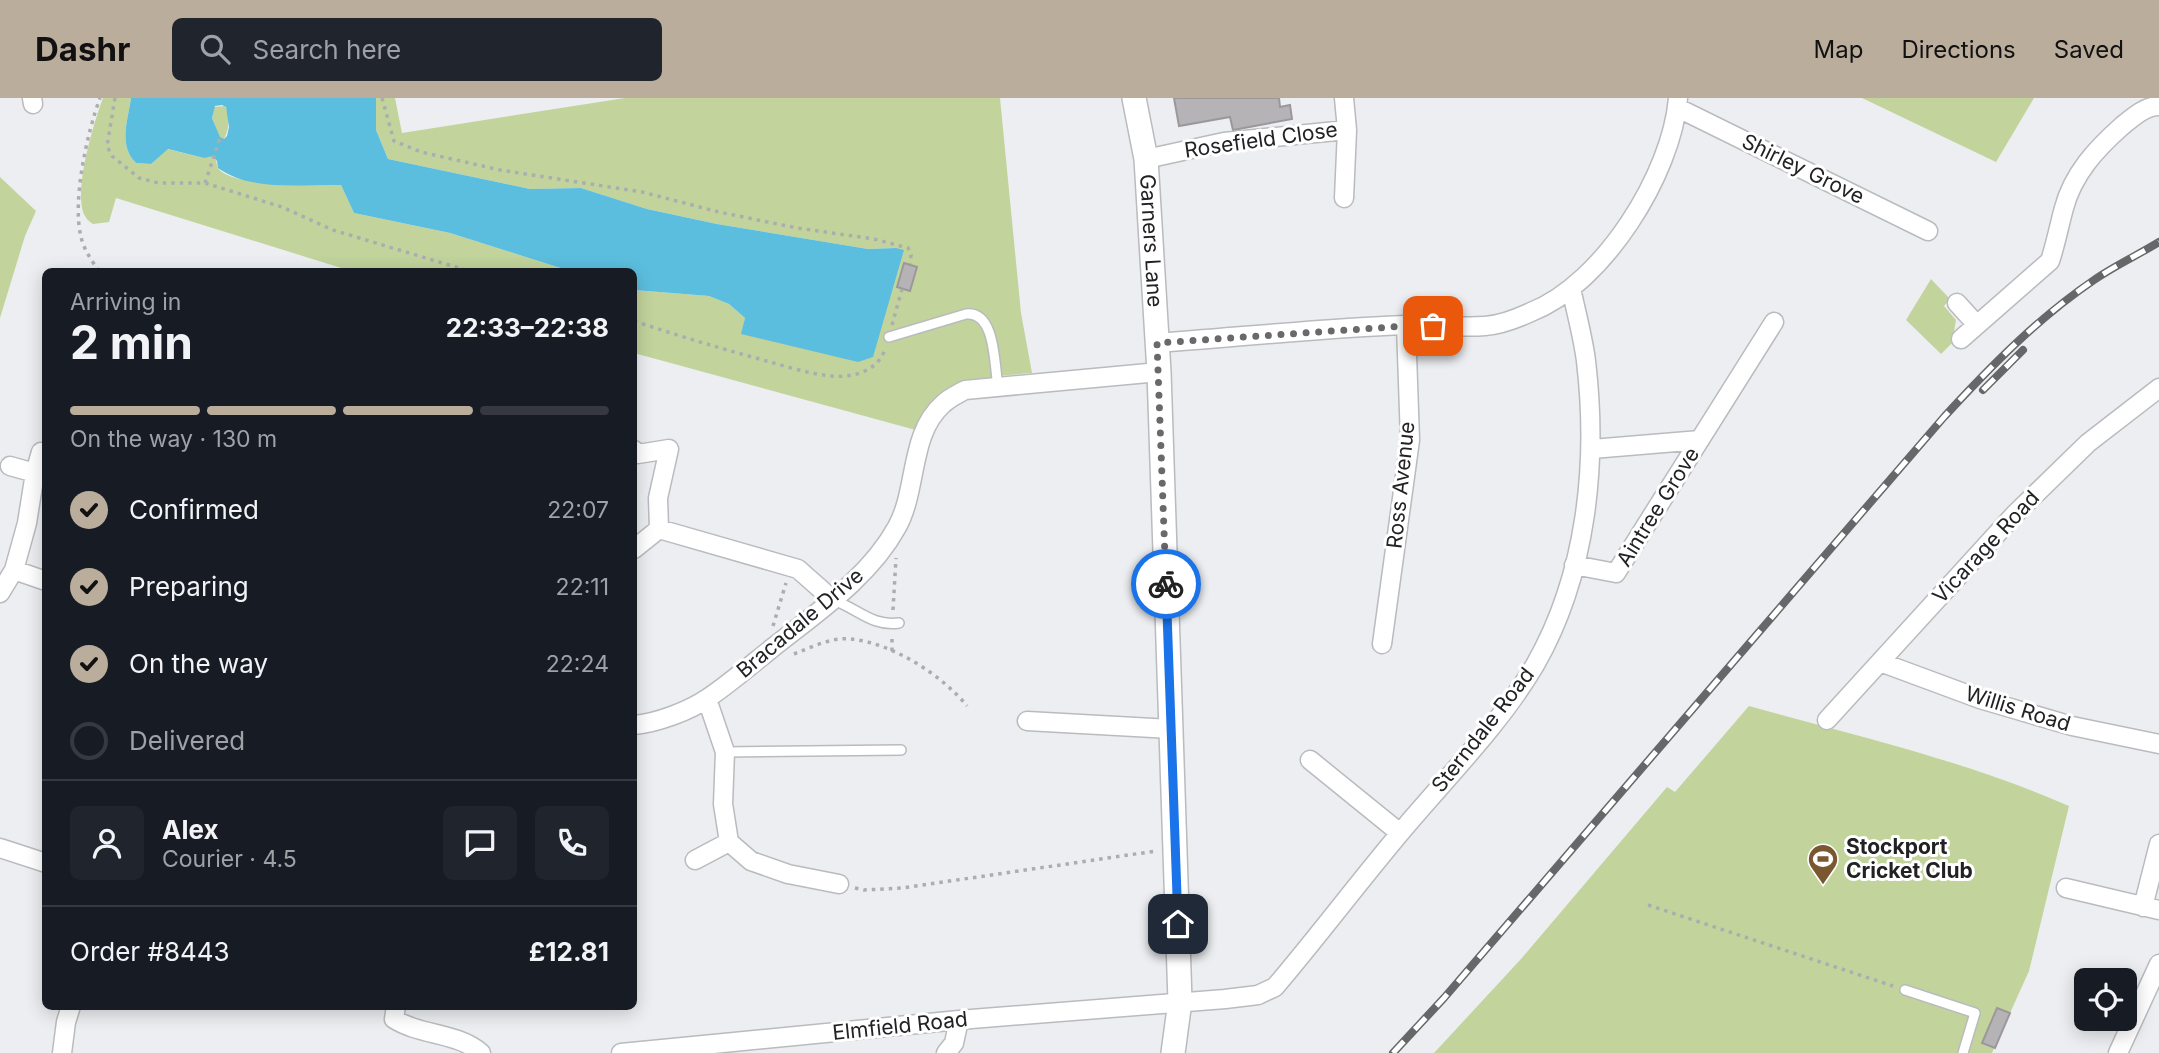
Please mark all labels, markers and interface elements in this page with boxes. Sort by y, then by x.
search box [172,18,662,81]
text: Dashr [35,29,130,69]
icon: search [196,30,234,68]
text: Search here [252,34,401,65]
text: Map [1814,35,1863,64]
text: Directions [1901,35,2016,64]
text: Saved [2054,35,2124,64]
street label: Rosefield Close [1183,116,1339,163]
street label: Shirley Grove [1738,128,1868,209]
street label: Garners Lane [1135,173,1168,308]
text: Arriving in [70,288,181,316]
pin [1403,296,1463,356]
icon: bag [1414,307,1452,345]
text: 22:33–22:38 [446,312,609,343]
text: 2 min [70,314,193,370]
street label: Ross Avenue [1381,420,1420,550]
text: On the way · 130 m [70,425,277,453]
street label: Aintree Grove [1611,442,1704,571]
street label: Vicarage Road [1927,485,2044,608]
icon: check [70,491,108,529]
text: Confirmed [129,494,259,525]
text: 22:07 [547,496,609,524]
courier [1131,549,1201,619]
street label: Bracadale Drive [731,562,868,683]
icon: bike [1147,565,1185,603]
icon: check [70,568,108,606]
text: Preparing [129,571,249,602]
text: 22:11 [556,573,609,601]
icon: check [70,645,108,683]
text: On the way [129,648,268,679]
text: 22:24 [546,650,609,678]
street label: Sterndale Road [1426,662,1539,797]
street label: Willis Road [1963,681,2074,736]
text: Delivered [129,725,245,756]
button: person [70,806,144,880]
button: chat [443,806,517,880]
button: phone [535,806,609,880]
text: Alex [162,814,219,845]
place label: Stockport Cricket Club [1846,834,1973,883]
sports icon: Stockport Cricket Club [1806,842,1840,886]
text: Courier · 4.5 [162,845,297,873]
pin [1148,894,1208,954]
icon: home [1159,905,1197,943]
text: Order #8443 [70,936,230,967]
text: £12.81 [529,936,609,967]
map controls [2074,968,2137,1031]
button: locate [2074,968,2137,1031]
street label: Elmfield Road [831,1006,969,1045]

